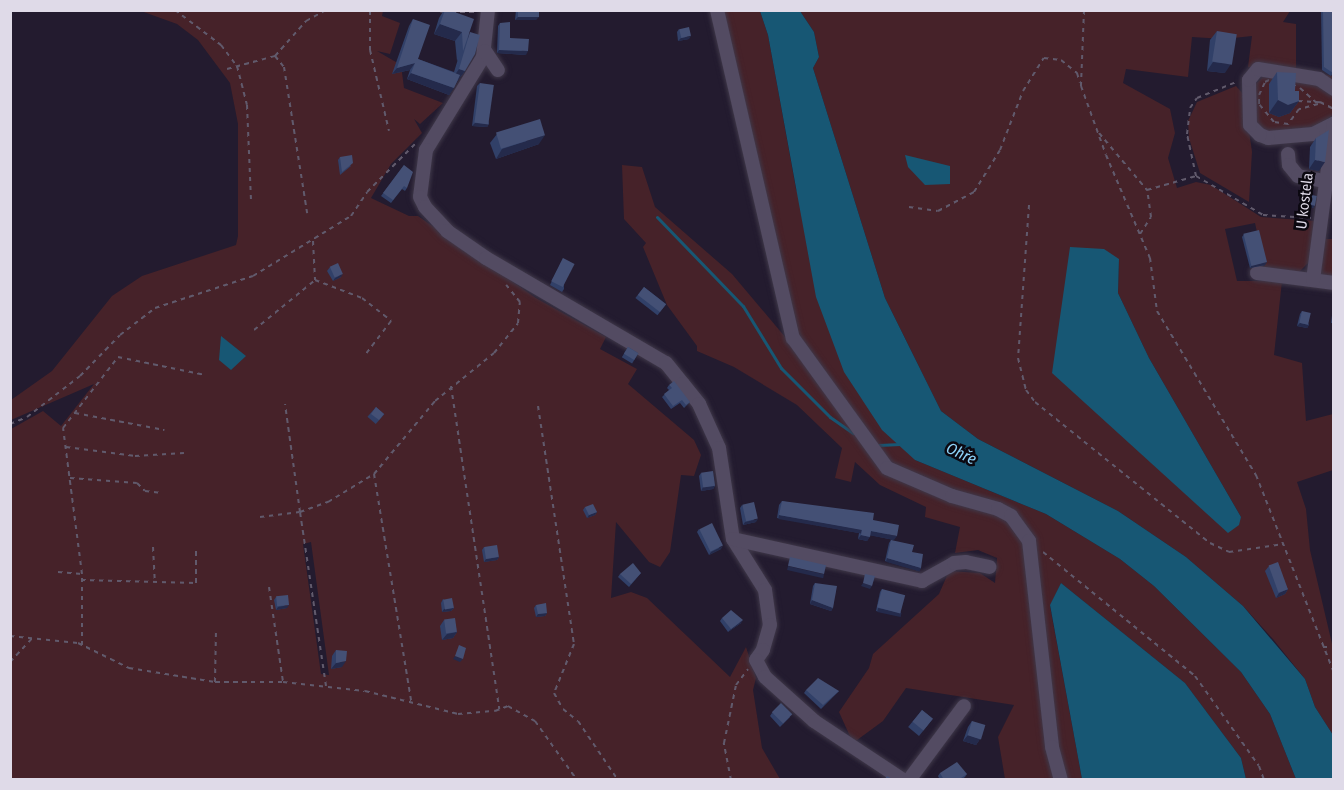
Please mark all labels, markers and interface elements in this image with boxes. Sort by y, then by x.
street label: U kostela [1293,172,1317,230]
water label: Ohře [943,439,979,469]

